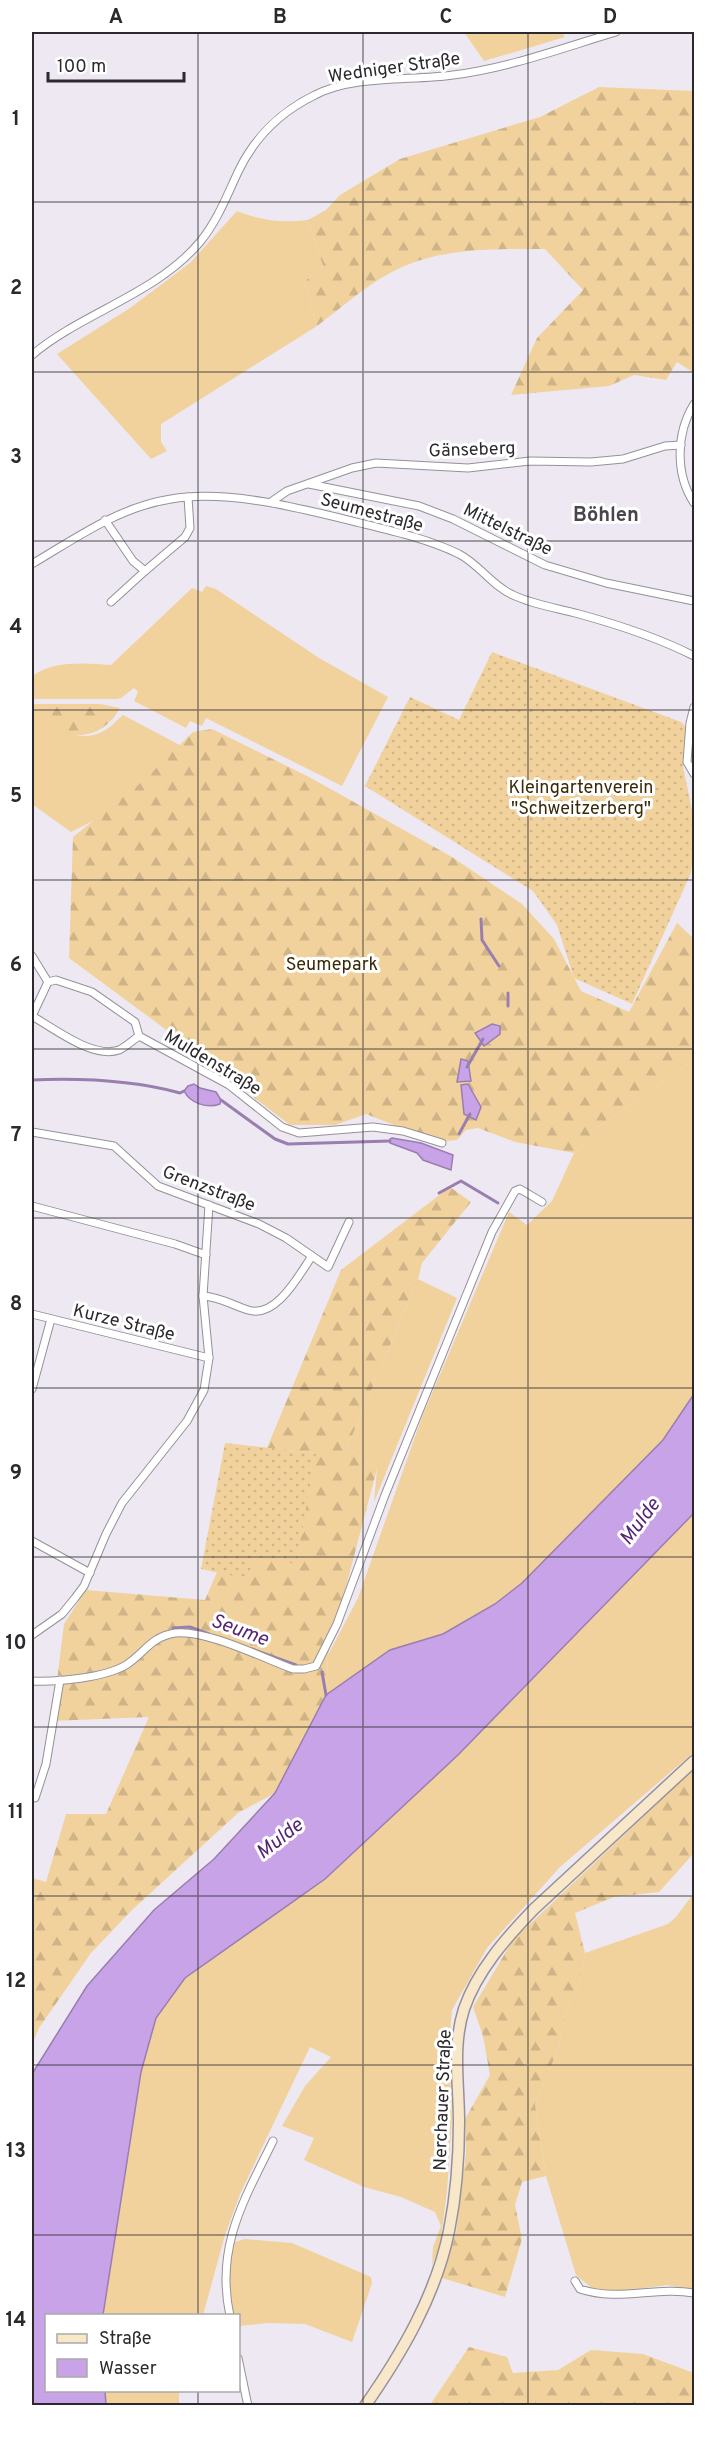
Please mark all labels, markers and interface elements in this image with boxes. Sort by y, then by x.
text: A [109,5,123,31]
text: B [273,5,287,31]
text: C [440,5,452,31]
text: D [603,5,617,31]
scale bar [48,45,184,83]
street label: Wedniger Straße [327,48,462,89]
text: 100 m [57,56,106,79]
text: 1 [12,107,20,133]
text: 2 [10,276,22,302]
street label: Gänseberg [428,437,516,464]
text: 3 [10,445,22,471]
street label: Seumestraße [318,489,426,538]
street label: Mittelstraße [459,499,556,562]
district label: Böhlen [573,503,639,529]
text: 4 [10,615,22,641]
park label: Kleingartenverein "Schweitzerberg" [508,777,654,821]
text: 5 [10,784,22,810]
text: 6 [10,953,22,979]
park label: Seumepark [286,954,378,977]
street label: Muldenstraße [159,1025,265,1101]
text: 7 [11,1123,21,1149]
street label: Grenzstraße [159,1161,258,1218]
text: 8 [10,1292,22,1318]
street label: Kurze Straße [70,1300,177,1347]
text: 9 [10,1461,22,1487]
water label: Mulde [614,1493,667,1551]
water label: Seume [207,1609,272,1653]
text: 10 [5,1631,27,1657]
text: 11 [8,1800,24,1826]
water label: Mulde [252,1813,309,1866]
text: 12 [6,1969,26,1995]
street label: Nerchauer Straße [430,2029,457,2171]
text: 13 [6,2139,26,2165]
text: 14 [6,2308,26,2334]
legend [45,2314,240,2392]
text: Straße [99,2328,151,2351]
text: Wasser [99,2358,157,2381]

